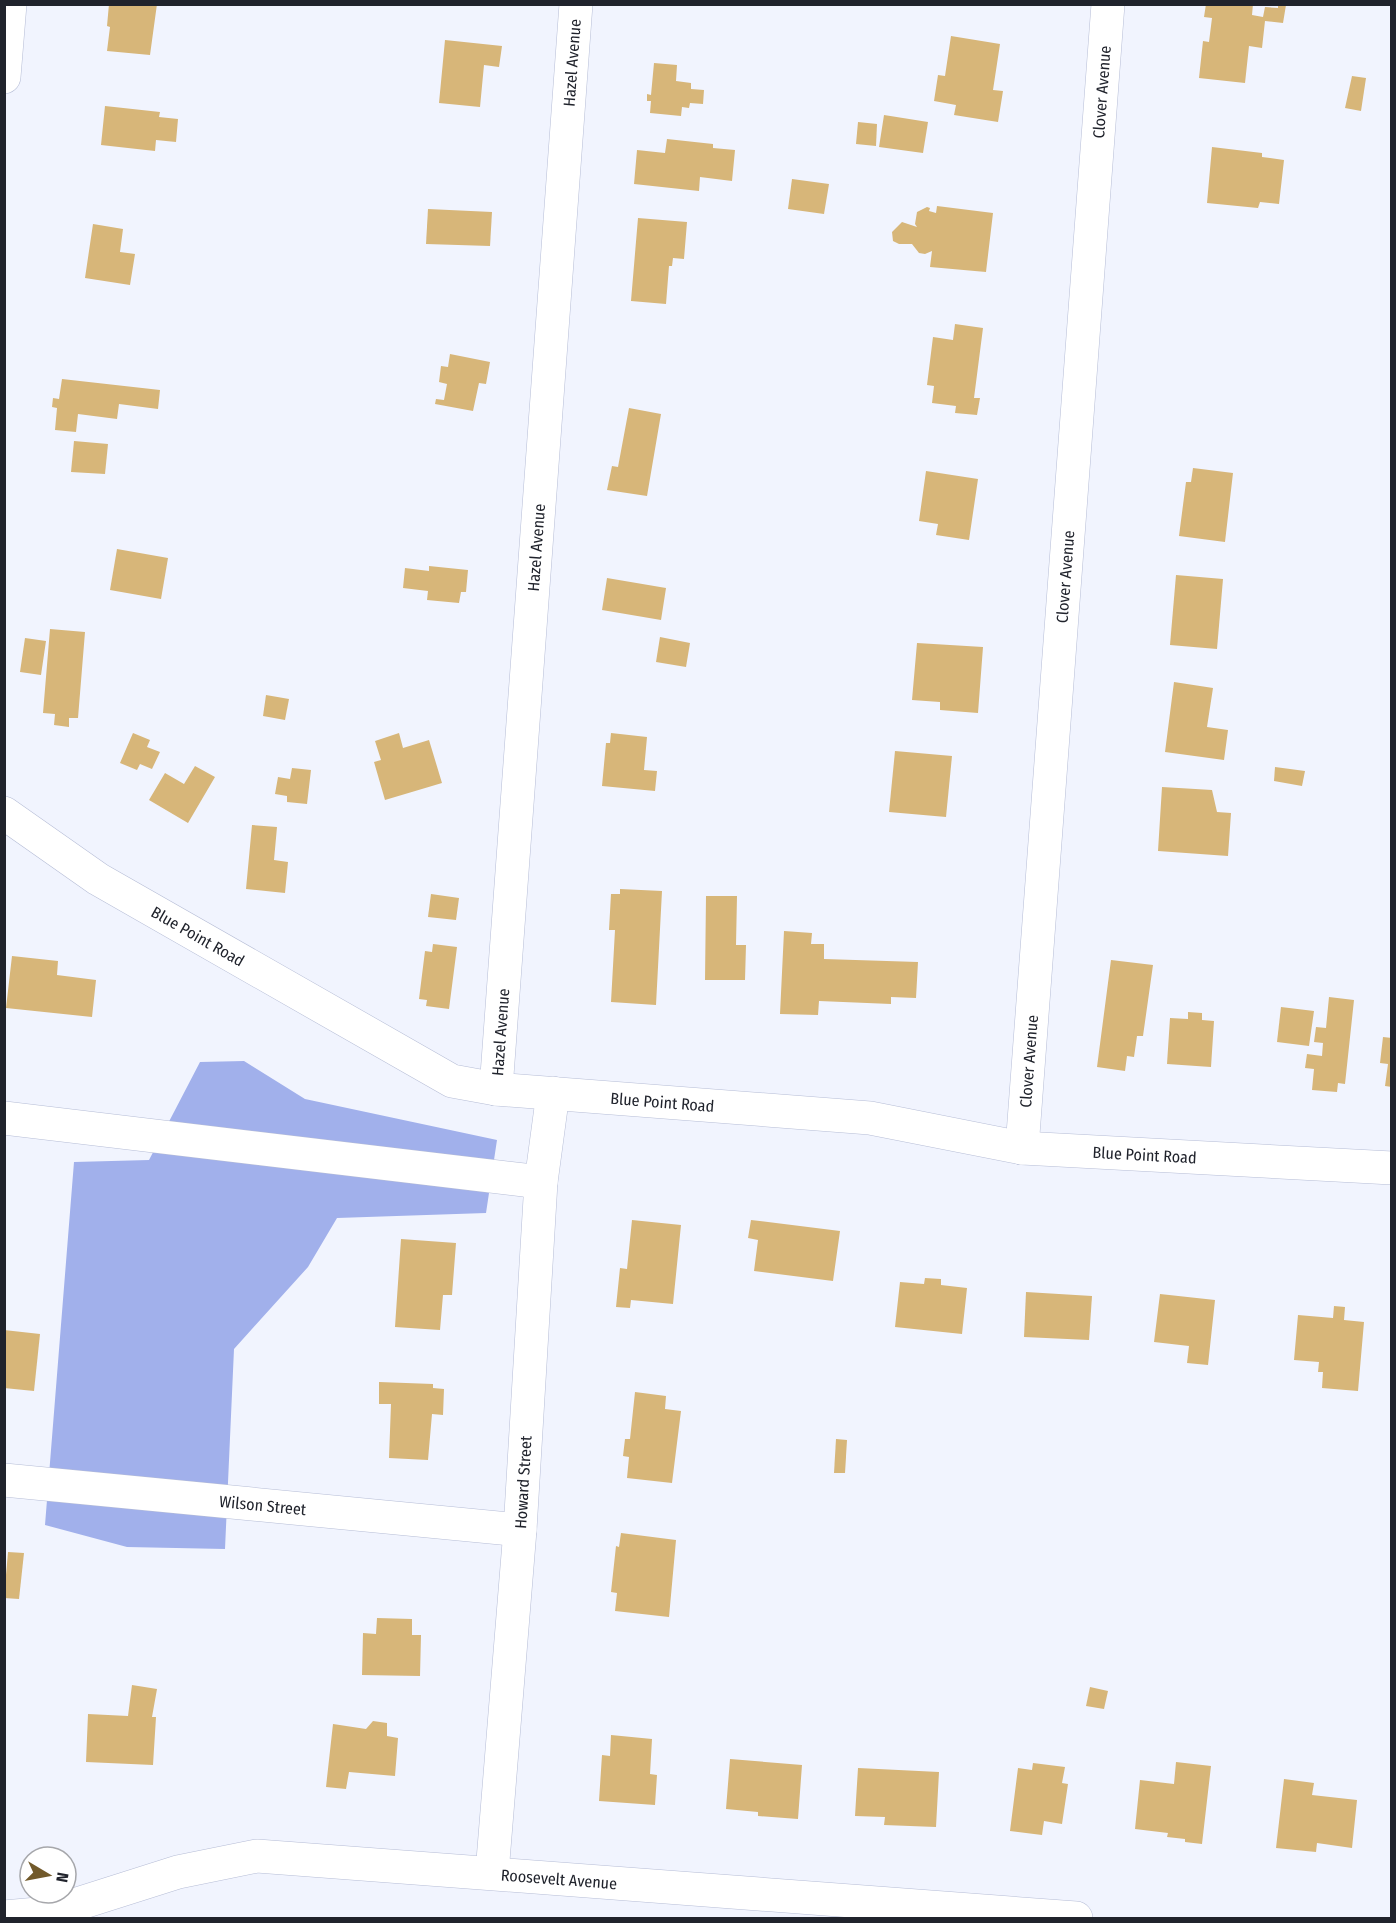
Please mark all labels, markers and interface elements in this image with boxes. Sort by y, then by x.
street label: Hazel Avenue [559,18,584,107]
street label: Clover Avenue [1088,45,1114,139]
street label: Hazel Avenue [523,503,549,592]
street label: Clover Avenue [1052,529,1078,624]
street label: Blue Point Road [148,902,248,970]
street label: Hazel Avenue [487,988,513,1077]
street label: Clover Avenue [1016,1014,1041,1108]
street label: Blue Point Road [610,1088,715,1115]
street label: Blue Point Road [1092,1142,1197,1167]
street label: Howard Street [511,1434,535,1529]
street label: Wilson Street [219,1491,308,1519]
north arrow [18,1845,78,1905]
street label: Roosevelt Avenue [500,1865,618,1893]
text: N [52,1871,72,1884]

